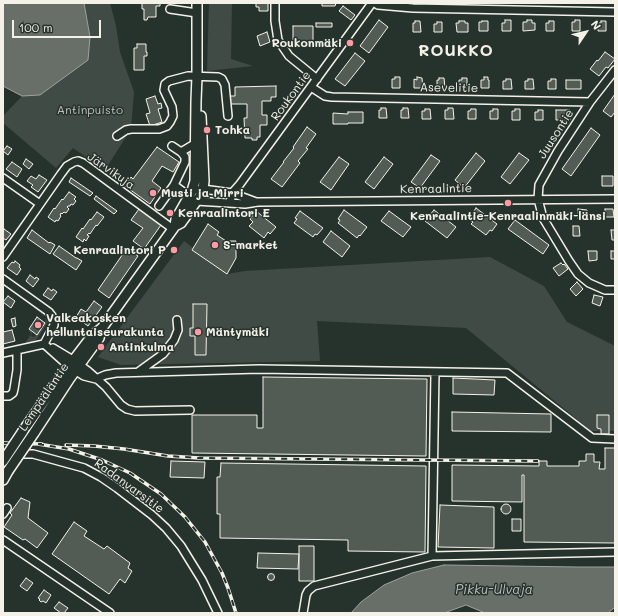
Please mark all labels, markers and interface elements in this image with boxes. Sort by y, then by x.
scale bar [14,12,103,38]
north arrow [566,12,606,52]
text: N [588,17,605,33]
text: 100 m [19,19,53,35]
place label: Roukonmäki [271,36,342,50]
marker: Roukonmäki [345,38,355,48]
district label: ROUKKO [418,41,494,61]
street label: Roukontie [268,68,314,124]
street label: Asevelitie [420,80,478,96]
park label: Antinpuisto [57,103,123,117]
street label: Juusontie [535,107,577,161]
place label: Tohka [215,123,250,137]
marker: Tohka [202,125,212,135]
street label: Järvikuja [85,149,137,193]
street label: Kenraalintie [400,181,472,197]
place label: Musti ja Mirri [161,186,244,200]
marker: Musti ja Mirri [148,188,158,198]
marker: Kenraalintie-Kenraalinmäki-länsi [503,198,513,208]
place label: Kenraalintori E [178,206,270,220]
marker: Kenraalintori E [165,208,175,218]
place label: Kenraalintie-Kenraalinmäki-länsi [410,209,606,223]
place label: S-market [223,238,278,252]
marker: S-market [210,240,220,250]
place label: Kenraalintori P [73,243,166,257]
marker: Kenraalintori P [169,245,179,255]
place label: Valkeakosken helluntaiseurakunta [46,311,164,339]
marker: Valkeakosken helluntaiseurakunta [33,320,43,330]
place label: Mäntymäki [206,325,269,339]
marker: Mäntymäki [193,327,203,337]
place label: Antinkulma [109,340,174,354]
marker: Antinkulma [96,342,106,352]
street label: Lempääläntie [16,360,72,434]
street label: Radanvarsitie [91,456,167,516]
water label: Pikku-Ulvaja [455,582,533,598]

